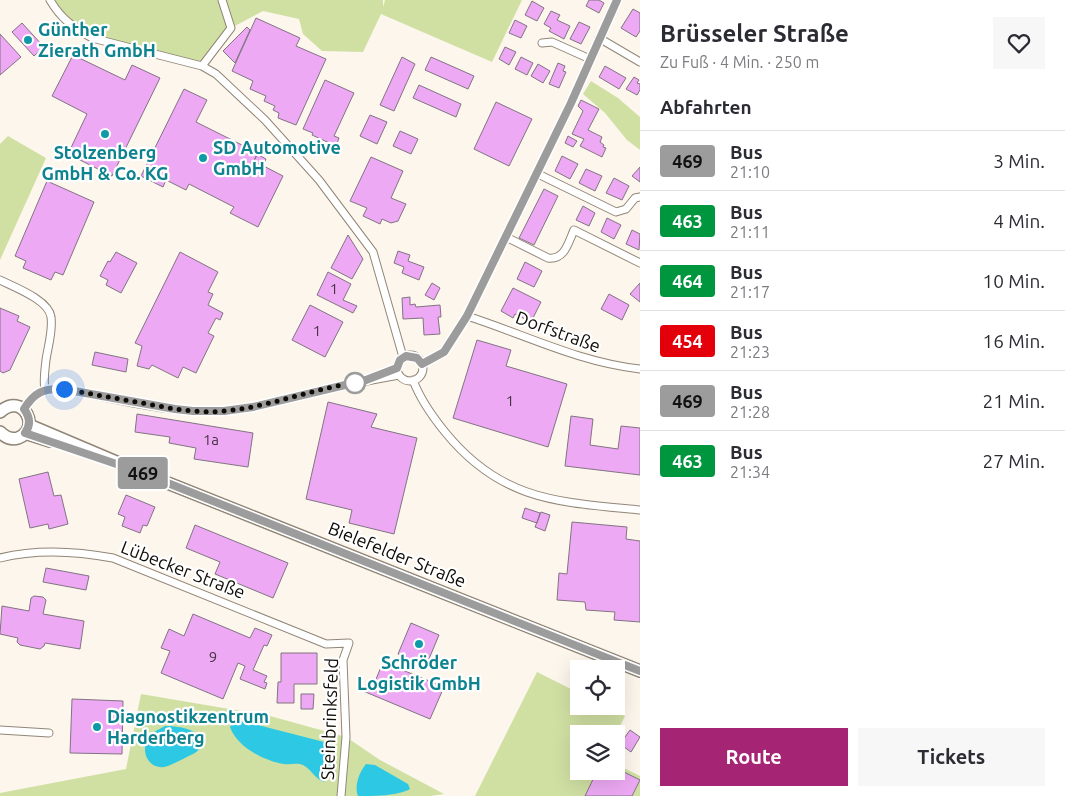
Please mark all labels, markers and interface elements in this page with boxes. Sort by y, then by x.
button: heart [993,17,1045,69]
place label: Günther Zierath GmbH [38,19,156,60]
text: Brüsseler Straße [660,20,849,47]
marker: Günther Zierath GmbH [22,34,34,46]
text: Zu Fuß · 4 Min. · 250 m [660,53,819,71]
text: Abfahrten [660,96,752,118]
marker: Stolzenberg GmbH & Co. KG [99,128,111,140]
place label: SD Automotive GmbH [213,137,341,178]
text: Bus [730,141,763,163]
place label: Stolzenberg GmbH & Co. KG [42,142,168,183]
text: 3 Min. [993,150,1045,172]
text: 469 [672,151,703,171]
marker: SD Automotive GmbH [197,152,209,164]
text: 21:10 [730,163,770,181]
text: Bus [730,201,763,223]
text: 4 Min. [993,210,1045,232]
text: 463 [672,211,703,231]
text: 21:11 [730,223,770,241]
text: Bus [730,261,763,283]
text: 10 Min. [983,270,1045,292]
text: 464 [672,271,703,291]
house number: 1 [330,280,338,297]
text: 21:17 [730,283,770,301]
street label: Dorfstraße [513,307,603,356]
text: Bus [730,321,763,343]
house number: 1 [313,322,321,339]
text: 16 Min. [983,330,1045,352]
text: 454 [672,331,703,351]
text: 21:23 [730,343,770,361]
unlabelled marker [344,372,366,394]
your location [52,377,77,402]
text: Bus [730,381,763,403]
text: 21 Min. [983,390,1045,412]
text: 469 [672,391,703,411]
house number: 1 [506,392,514,409]
text: 21:28 [730,403,770,421]
house number: 1a [203,431,219,448]
text: Bus [730,441,763,463]
text: 27 Min. [983,450,1045,472]
text: 463 [672,451,703,471]
line badge: 469 [114,457,172,489]
text: 469 [128,463,158,483]
text: 21:34 [730,463,770,481]
street label: Bielefelder Straße [326,517,469,591]
street label: Lübecker Straße [118,536,248,602]
marker: Schröder Logistik GmbH [413,638,425,650]
house number: 9 [209,648,217,665]
place label: Schröder Logistik GmbH [357,652,481,693]
street label: Steinbrinksfeld [317,658,341,780]
map controls [570,660,625,780]
button: locate [570,660,625,715]
place label: Diagnostikzentrum Harderberg [107,706,269,747]
marker: Diagnostikzentrum Harderberg [91,721,103,733]
button: layers [570,725,625,780]
button: Route [660,728,848,786]
button: Tickets [858,728,1045,786]

